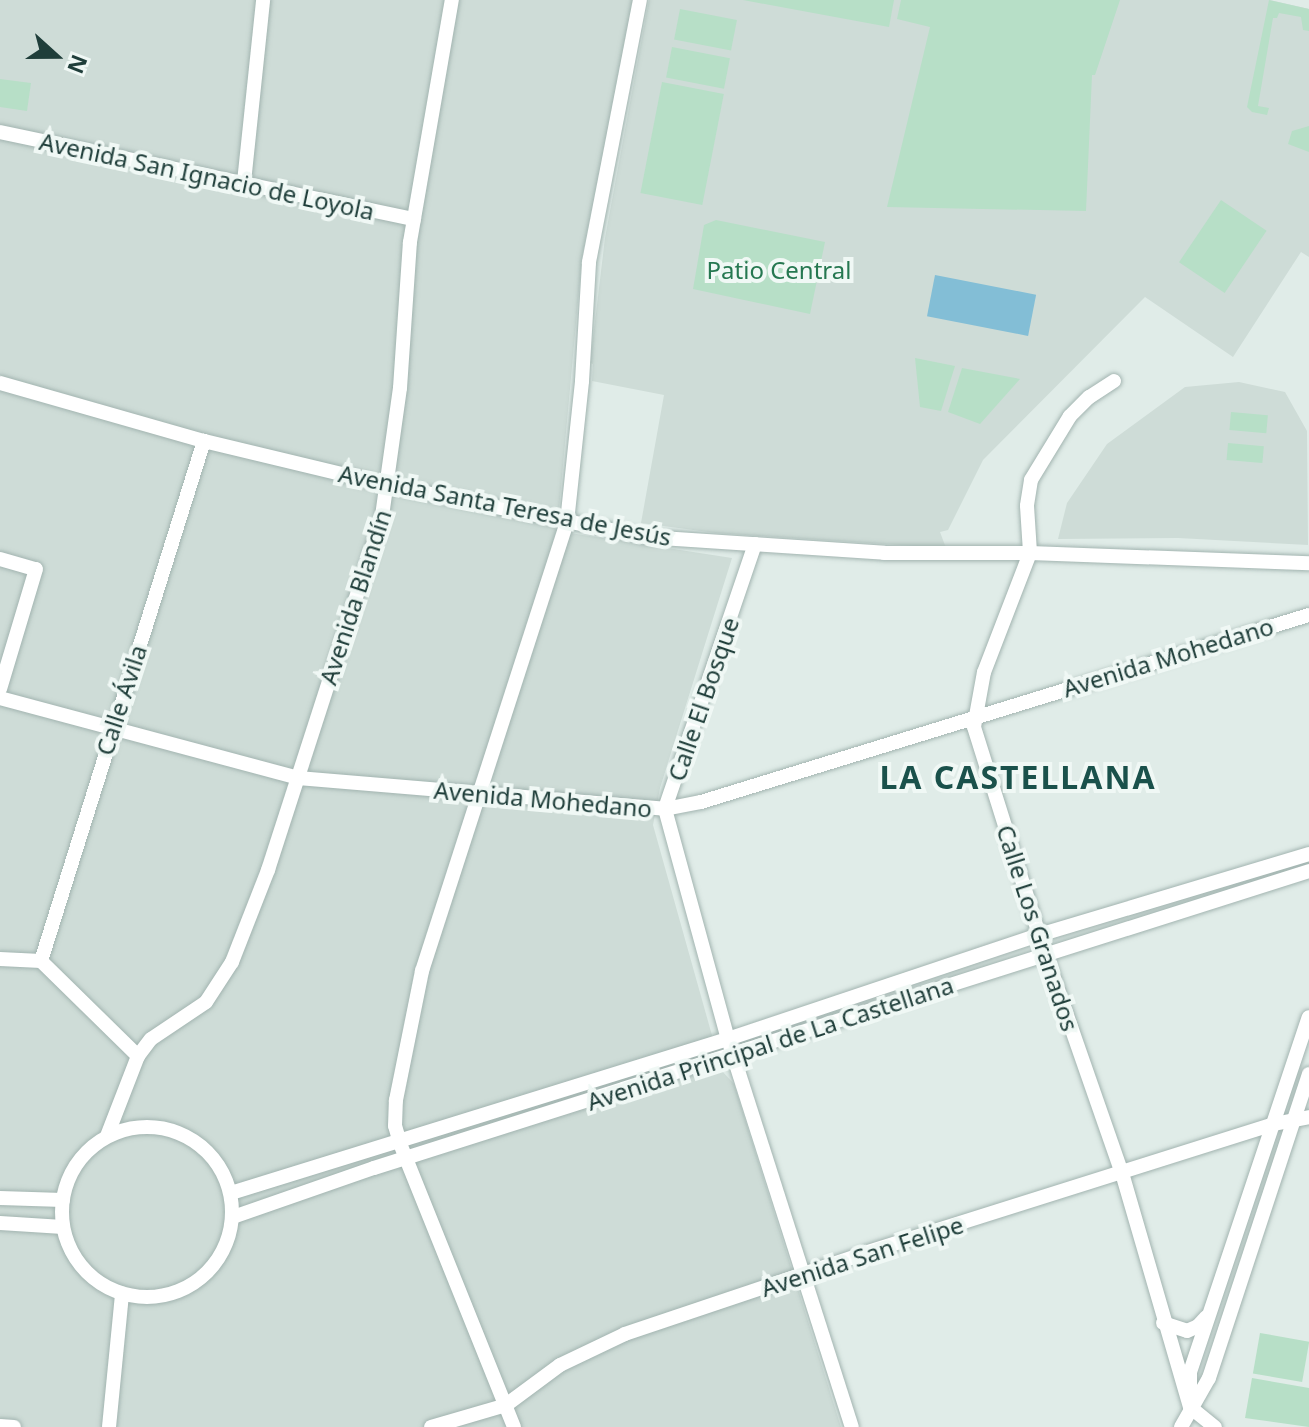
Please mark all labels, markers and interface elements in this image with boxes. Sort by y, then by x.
north arrow [16,16,96,96]
text: N [61,51,96,78]
street label: Avenida San Ignacio de Loyola [37,126,377,226]
park label: Patio Central [707,256,851,284]
street label: Avenida Santa Teresa de Jesús [336,459,674,551]
street label: Avenida Blandín [313,506,397,688]
street label: Avenida Mohedano [1059,611,1277,703]
street label: Calle El Bosque [661,613,745,785]
street label: Calle Ávila [90,641,152,759]
district label: LA CASTELLANA [879,758,1157,796]
street label: Avenida Mohedano [433,775,653,823]
street label: Calle Los Granados [991,821,1085,1035]
street label: Avenida Principal de La Castellana [583,970,957,1116]
street label: Avenida San Felipe [757,1210,967,1302]

